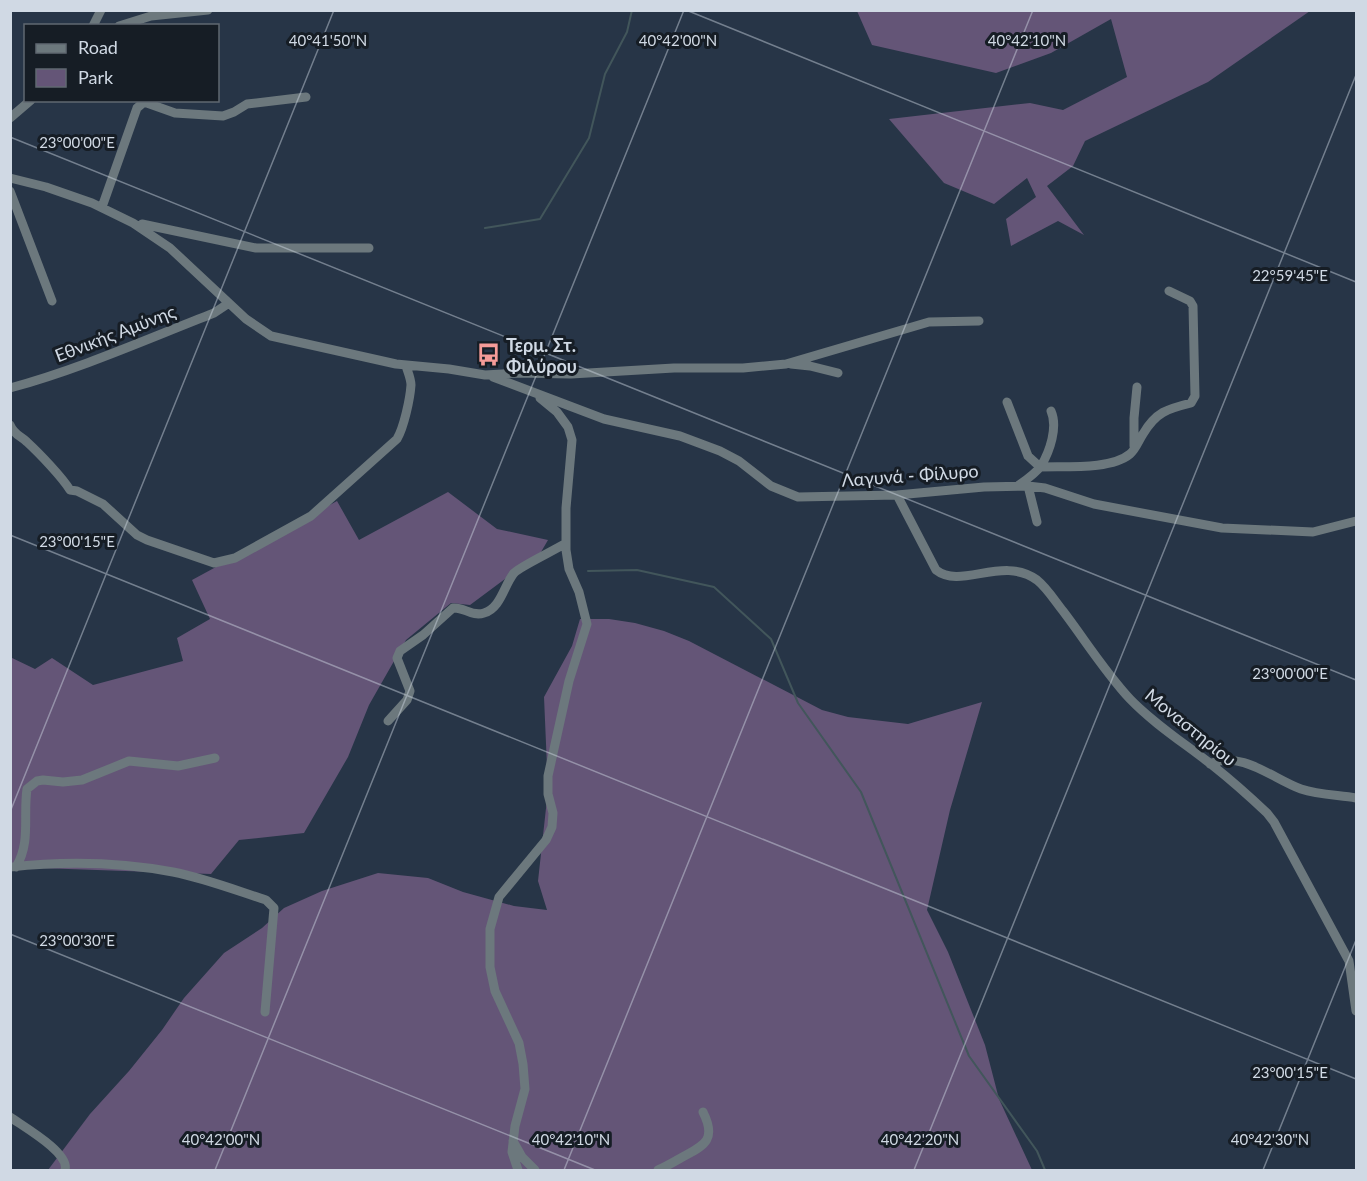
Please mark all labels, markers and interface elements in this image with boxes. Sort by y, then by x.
legend [24,24,219,102]
text: 40°41'50"N [289,31,367,49]
text: 40°42'00"N [639,31,717,49]
text: 40°42'10"N [988,31,1066,49]
text: Road [78,36,118,58]
text: Park [78,66,114,88]
text: 23°00'00"E [39,133,115,151]
text: 22°59'45"E [1252,266,1328,284]
street label: Εθνικής Αμύνης [52,300,179,366]
place label: Τερμ. Στ. Φιλύρου [506,334,577,377]
bus stop icon: Τερμ. Στ. Φιλύρου [475,342,501,368]
street label: Λαγυνά - Φίλυρο [841,459,979,491]
text: 23°00'15"E [39,532,115,550]
text: 23°00'00"E [1252,664,1328,682]
street label: Μοναστηρίου [1141,684,1241,770]
text: 23°00'30"E [39,931,115,949]
text: 23°00'15"E [1252,1063,1328,1081]
text: 40°42'00"N [182,1130,260,1148]
text: 40°42'10"N [532,1130,610,1148]
text: 40°42'20"N [881,1130,959,1148]
text: 40°42'30"N [1231,1130,1309,1148]

